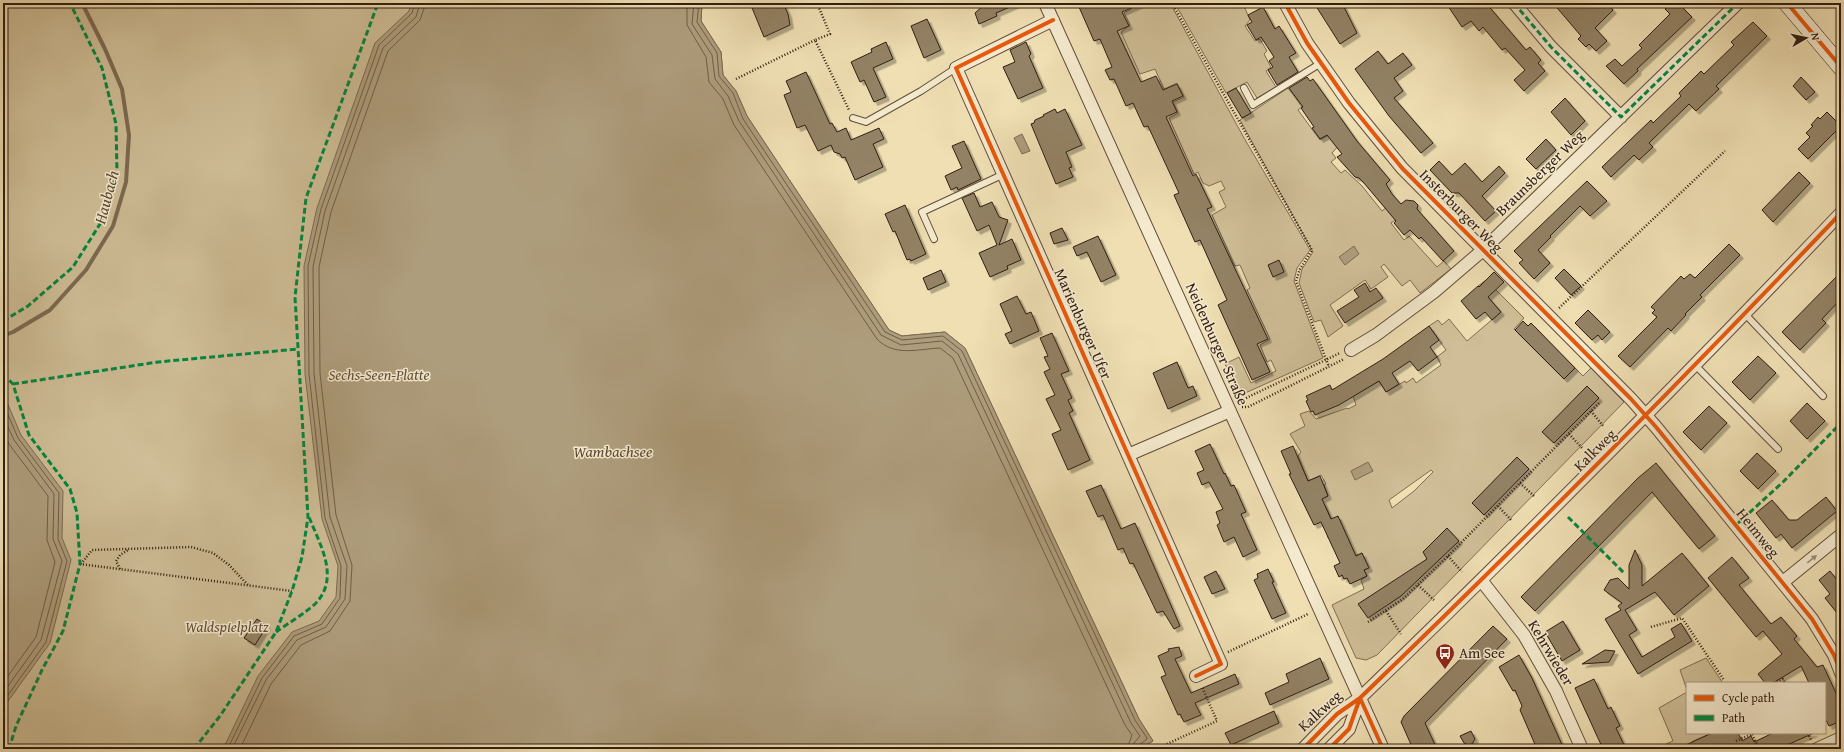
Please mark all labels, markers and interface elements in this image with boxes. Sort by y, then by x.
north arrow [1786,18,1826,58]
text: N [1807,32,1824,42]
street label: Braunsberger Weg [1491,125,1589,220]
street label: Insterburger Weg [1415,164,1508,257]
water label: Haubach [87,167,125,227]
street label: Marienburger Ufer [1050,265,1117,383]
street label: Neidenburger Straße [1181,279,1254,408]
park label: Sechs-Seen-Platte [328,364,430,385]
street label: Kalkweg [1569,423,1621,476]
water label: Wambachsee [574,439,653,463]
street label: Heimweg [1732,503,1785,562]
one-way arrow [1806,555,1817,563]
park label: Waldspielplatz [185,616,269,637]
street label: Kehrwieder [1523,616,1579,690]
bus stop icon: Am See [1434,642,1456,670]
place label: Am See [1459,642,1505,663]
legend [1686,682,1826,734]
street label: Kalkweg [1293,685,1347,736]
text: Cycle path [1722,689,1775,706]
text: Path [1722,709,1745,726]

